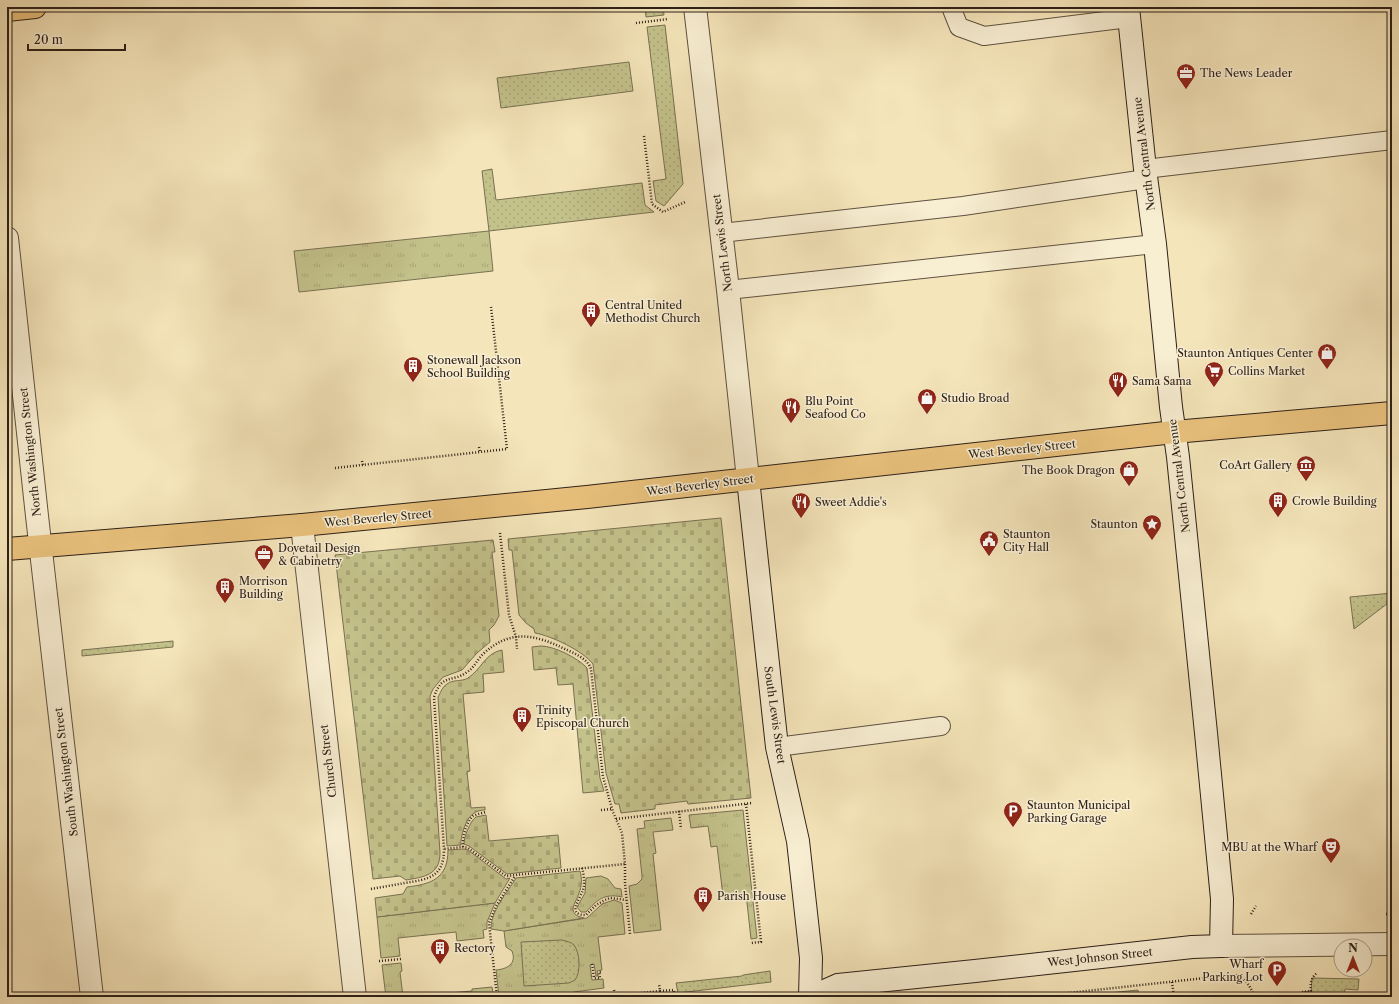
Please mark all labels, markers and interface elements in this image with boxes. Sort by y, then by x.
scale bar [28,26,125,52]
text: 20 m [34,32,63,47]
office icon: The News Leader [1175,62,1197,90]
place label: The News Leader [1200,66,1293,80]
street label: North Central Avenue [1130,96,1158,212]
street label: North Lewis Street [709,193,735,293]
place label: Central United Methodist Church [605,298,701,325]
building icon: Central United Methodist Church [580,300,602,328]
shop icon: Staunton Antiques Center [1316,342,1338,370]
place label: Staunton Antiques Center [1177,346,1313,360]
place label: Stonewall Jackson School Building [427,353,521,380]
building icon: Stonewall Jackson School Building [402,355,424,383]
supermarket icon: Collins Market [1203,360,1225,388]
place label: Collins Market [1228,364,1305,378]
restaurant icon: Sama Sama [1107,370,1129,398]
place label: Sama Sama [1132,374,1192,388]
street label: North Washington Street [16,387,44,517]
shop icon: Studio Broad [916,387,938,415]
place label: Studio Broad [941,391,1010,405]
place label: Blu Point Seafood Co [805,394,866,421]
restaurant icon: Blu Point Seafood Co [780,396,802,424]
street label: North Central Avenue [1165,418,1193,534]
street label: West Beverley Street [967,436,1077,462]
museum icon: CoArt Gallery [1295,454,1317,482]
place label: CoArt Gallery [1219,458,1293,472]
shop icon: The Book Dragon [1118,459,1140,487]
place label: The Book Dragon [1022,463,1115,477]
street label: West Beverley Street [645,471,755,499]
building icon: Crowle Building [1267,490,1289,518]
restaurant icon: Sweet Addie's [790,491,812,519]
place label: Crowle Building [1292,494,1377,508]
place label: Sweet Addie's [815,495,887,509]
street label: West Beverley Street [323,506,433,530]
place icon: Staunton [1141,513,1163,541]
place label: Staunton [1091,517,1138,531]
place label: Staunton City Hall [1003,527,1051,554]
public building icon: Staunton City Hall [978,529,1000,557]
place label: Dovetail Design & Cabinetry [278,541,360,568]
office icon: Dovetail Design & Cabinetry [253,543,275,571]
place label: Morrison Building [239,574,288,601]
building icon: Morrison Building [214,576,236,604]
street label: South Lewis Street [761,665,789,765]
place label: Trinity Episcopal Church [536,703,629,730]
building icon: Trinity Episcopal Church [511,705,533,733]
street label: South Washington Street [51,707,81,837]
street label: Church Street [317,724,339,798]
place label: Staunton Municipal Parking Garage [1027,798,1131,825]
parking icon: Staunton Municipal Parking Garage [1002,800,1024,828]
theatre icon: MBU at the Wharf [1320,836,1342,864]
place label: MBU at the Wharf [1221,840,1319,854]
building icon: Parish House [692,885,714,913]
place label: Parish House [717,889,786,903]
building icon: Rectory [429,937,451,965]
north arrow [1333,938,1373,978]
place label: Rectory [454,941,496,955]
text: N [1348,941,1358,955]
street label: West Johnson Street [1046,945,1153,970]
place label: Wharf Parking Lot [1202,957,1265,984]
parking icon: Wharf Parking Lot [1266,959,1288,987]

